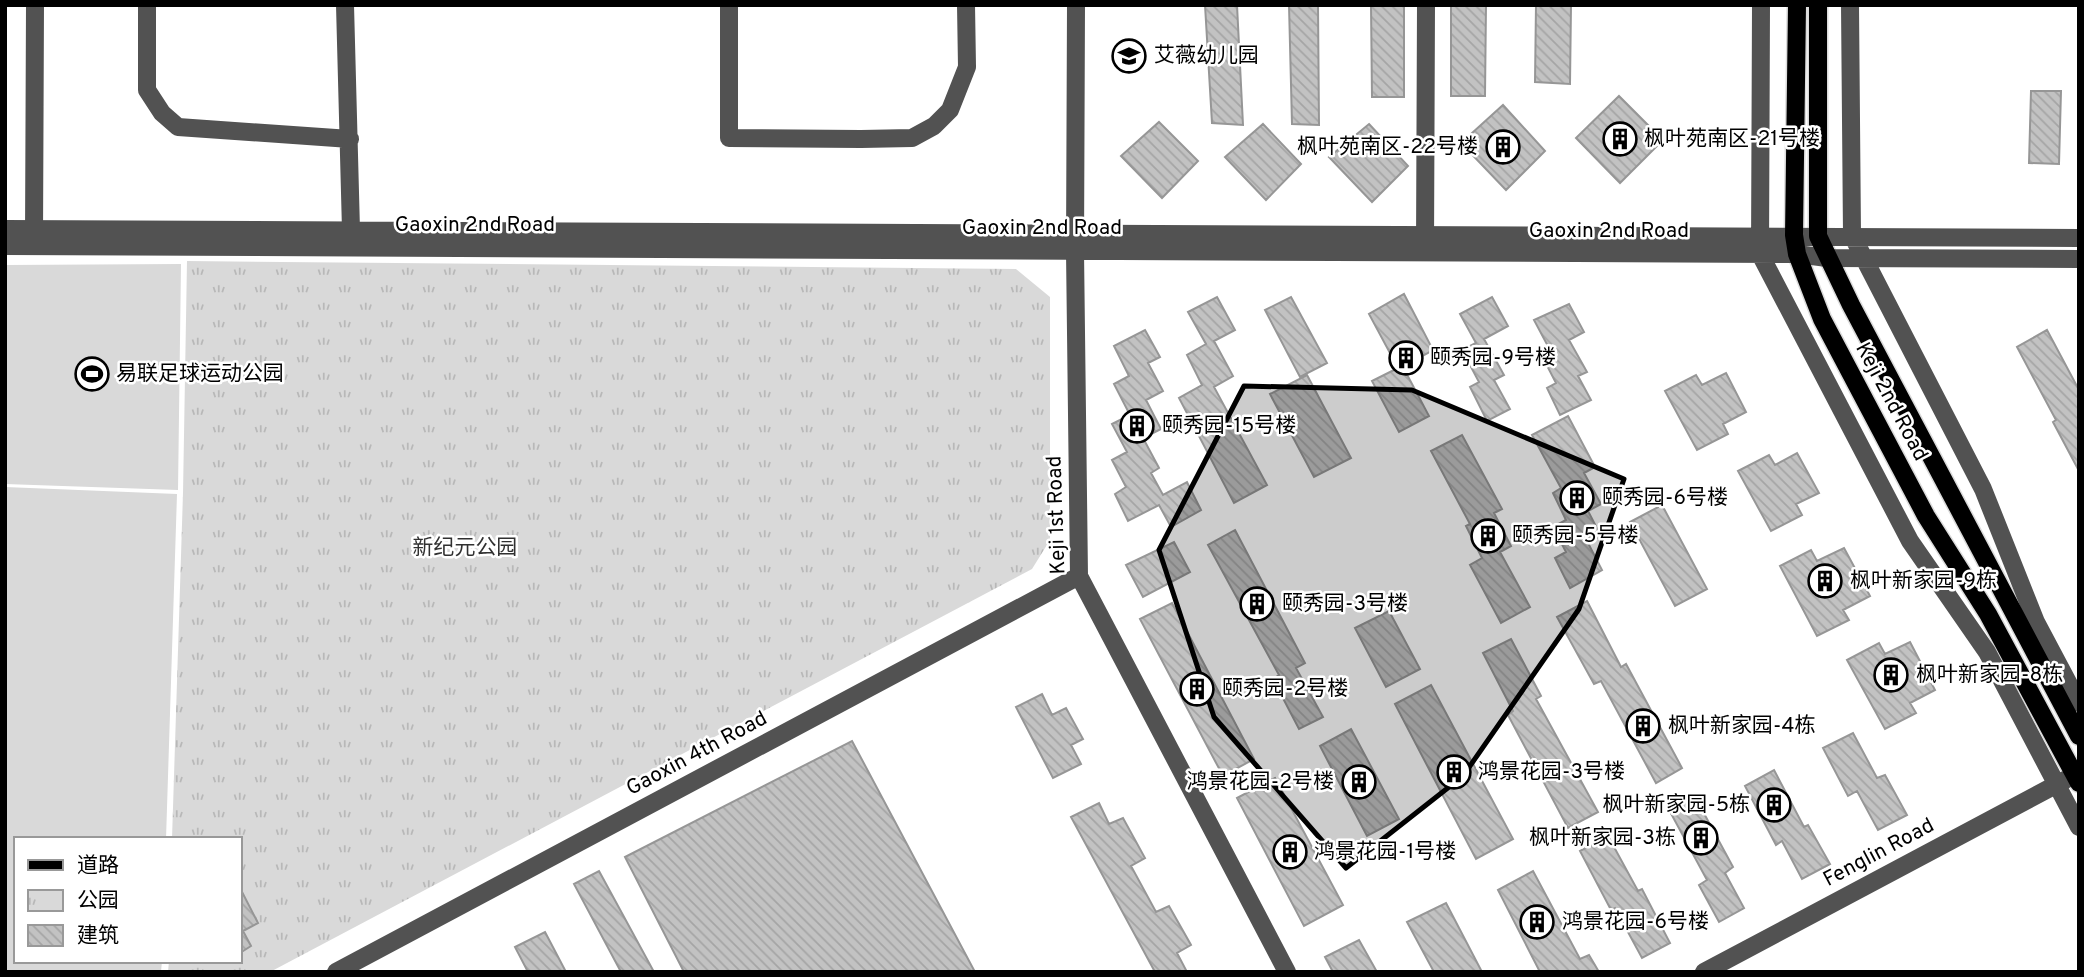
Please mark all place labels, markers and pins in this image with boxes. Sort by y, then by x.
school or university icon: 艾薇幼儿园 [1110,37,1148,75]
place label: 艾薇幼儿园 [1154,43,1259,70]
building icon: 枫叶苑南区-21号楼 [1601,120,1639,158]
place label: 枫叶苑南区-21号楼 [1644,126,1820,153]
building icon: 枫叶苑南区-22号楼 [1484,128,1522,166]
place label: 枫叶苑南区-22号楼 [1297,134,1478,161]
building icon: 颐秀园-9号楼 [1387,339,1425,377]
place label: 颐秀园-9号楼 [1430,345,1556,372]
sports icon: 易联足球运动公园 [73,355,111,393]
place label: 易联足球运动公园 [116,361,284,388]
building icon: 颐秀园-15号楼 [1118,407,1156,445]
place label: 颐秀园-15号楼 [1162,413,1296,440]
building icon: 颐秀园-6号楼 [1558,479,1596,517]
place label: 颐秀园-6号楼 [1602,485,1728,512]
building icon: 颐秀园-5号楼 [1469,517,1507,555]
place label: 颐秀园-5号楼 [1512,523,1638,550]
building icon: 枫叶新家园-9栋 [1806,562,1844,600]
place label: 枫叶新家园-9栋 [1850,568,1997,595]
building icon: 颐秀园-3号楼 [1238,585,1276,623]
place label: 颐秀园-3号楼 [1282,591,1408,618]
building icon: 枫叶新家园-8栋 [1872,656,1910,694]
place label: 枫叶新家园-8栋 [1916,662,2063,689]
building icon: 颐秀园-2号楼 [1178,670,1216,708]
place label: 颐秀园-2号楼 [1222,676,1348,703]
building icon: 枫叶新家园-4栋 [1624,707,1662,745]
place label: 枫叶新家园-4栋 [1668,713,1815,740]
building icon: 鸿景花园-3号楼 [1435,753,1473,791]
place label: 鸿景花园-3号楼 [1478,759,1625,786]
building icon: 鸿景花园-2号楼 [1340,763,1378,801]
place label: 鸿景花园-2号楼 [1187,769,1334,796]
building icon: 枫叶新家园-5栋 [1755,786,1793,824]
place label: 枫叶新家园-5栋 [1603,792,1750,819]
building icon: 枫叶新家园-3栋 [1682,819,1720,857]
place label: 枫叶新家园-3栋 [1529,825,1676,852]
building icon: 鸿景花园-1号楼 [1271,833,1309,871]
place label: 鸿景花园-1号楼 [1314,839,1456,866]
building icon: 鸿景花园-6号楼 [1518,903,1556,941]
place label: 鸿景花园-6号楼 [1562,909,1709,936]

